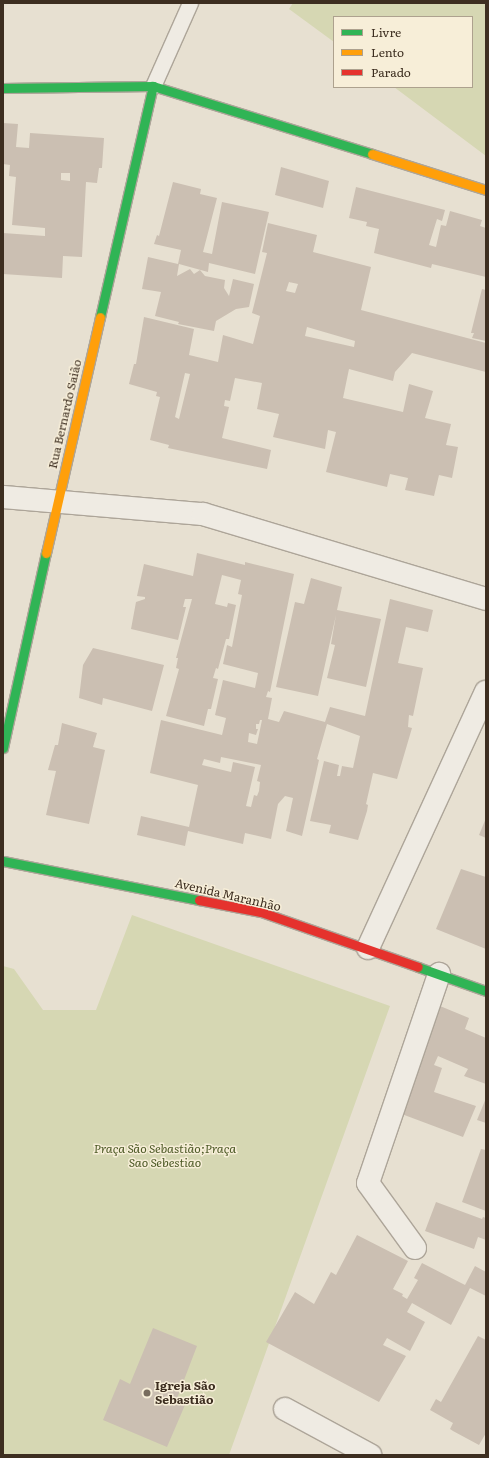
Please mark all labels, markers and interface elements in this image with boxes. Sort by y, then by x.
legend [333,16,473,88]
text: Livre [371,23,401,41]
text: Lento [371,43,404,61]
text: Parado [371,63,411,81]
street label: Rua Bernardo Saião [45,358,85,470]
street label: Avenida Maranhão [174,876,282,914]
park label: Praça São Sebastião;Praça Sao Sebestiao [94,1142,236,1170]
place label: Igreja São Sebastião [155,1379,215,1407]
marker: Igreja São Sebastião [142,1388,152,1398]

